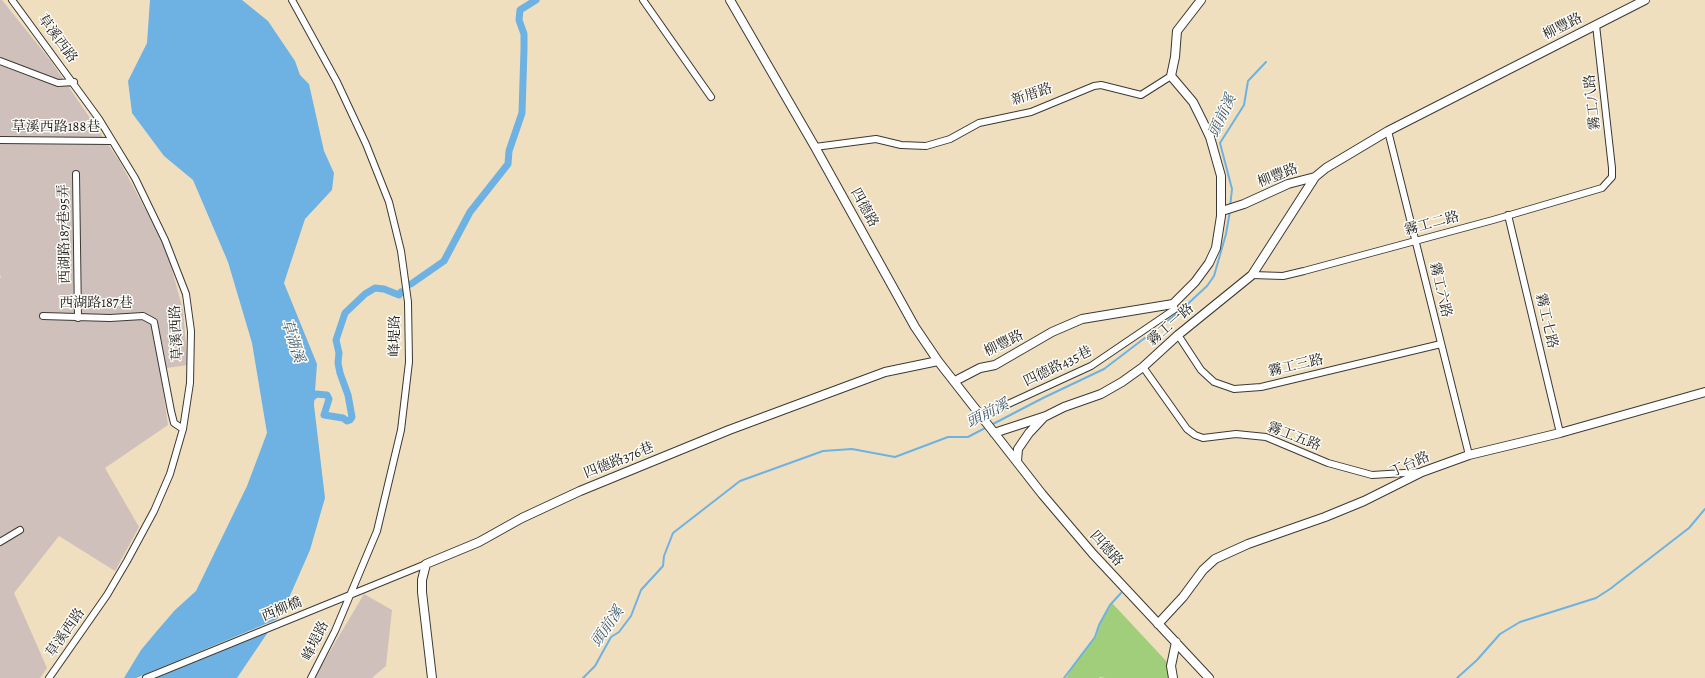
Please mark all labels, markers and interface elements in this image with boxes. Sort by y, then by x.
street label: 柳豐路 [1540,10,1586,44]
street label: 草溪西路 [34,11,80,67]
street label: 霧工八路 [1582,73,1604,131]
street label: 新厝路 [1009,81,1055,109]
water label: 頭前溪 [1205,92,1241,140]
street label: 草溪西路188巷 [12,120,100,136]
street label: 柳豐路 [1255,161,1301,191]
street label: 西湖路187巷95弄 [56,184,74,284]
street label: 四德路 [846,186,882,230]
street label: 霧工二路 [1403,209,1461,239]
street label: 霧工六路 [1426,261,1454,319]
street label: 霧工七路 [1532,292,1560,350]
street label: 西湖路187巷 [59,296,133,312]
street label: 霧工一路 [1144,300,1198,350]
street label: 草溪西路 [167,305,187,361]
street label: 峰堤路 [388,315,404,357]
water label: 草湖溪 [276,317,308,365]
street label: 柳豐路 [981,327,1027,361]
street label: 四德路435巷 [1021,343,1095,391]
street label: 霧工三路 [1267,352,1325,380]
water label: 頭前溪 [964,396,1012,432]
street label: 霧工五路 [1265,419,1323,455]
street label: 四德路376巷 [581,439,657,483]
street label: 丁台路 [1387,449,1433,481]
street label: 四德路 [1086,528,1126,570]
street label: 西柳橋 [259,594,305,626]
water label: 頭前溪 [588,603,628,651]
street label: 草溪西路 [43,605,89,661]
street label: 峰堤路 [299,618,333,664]

